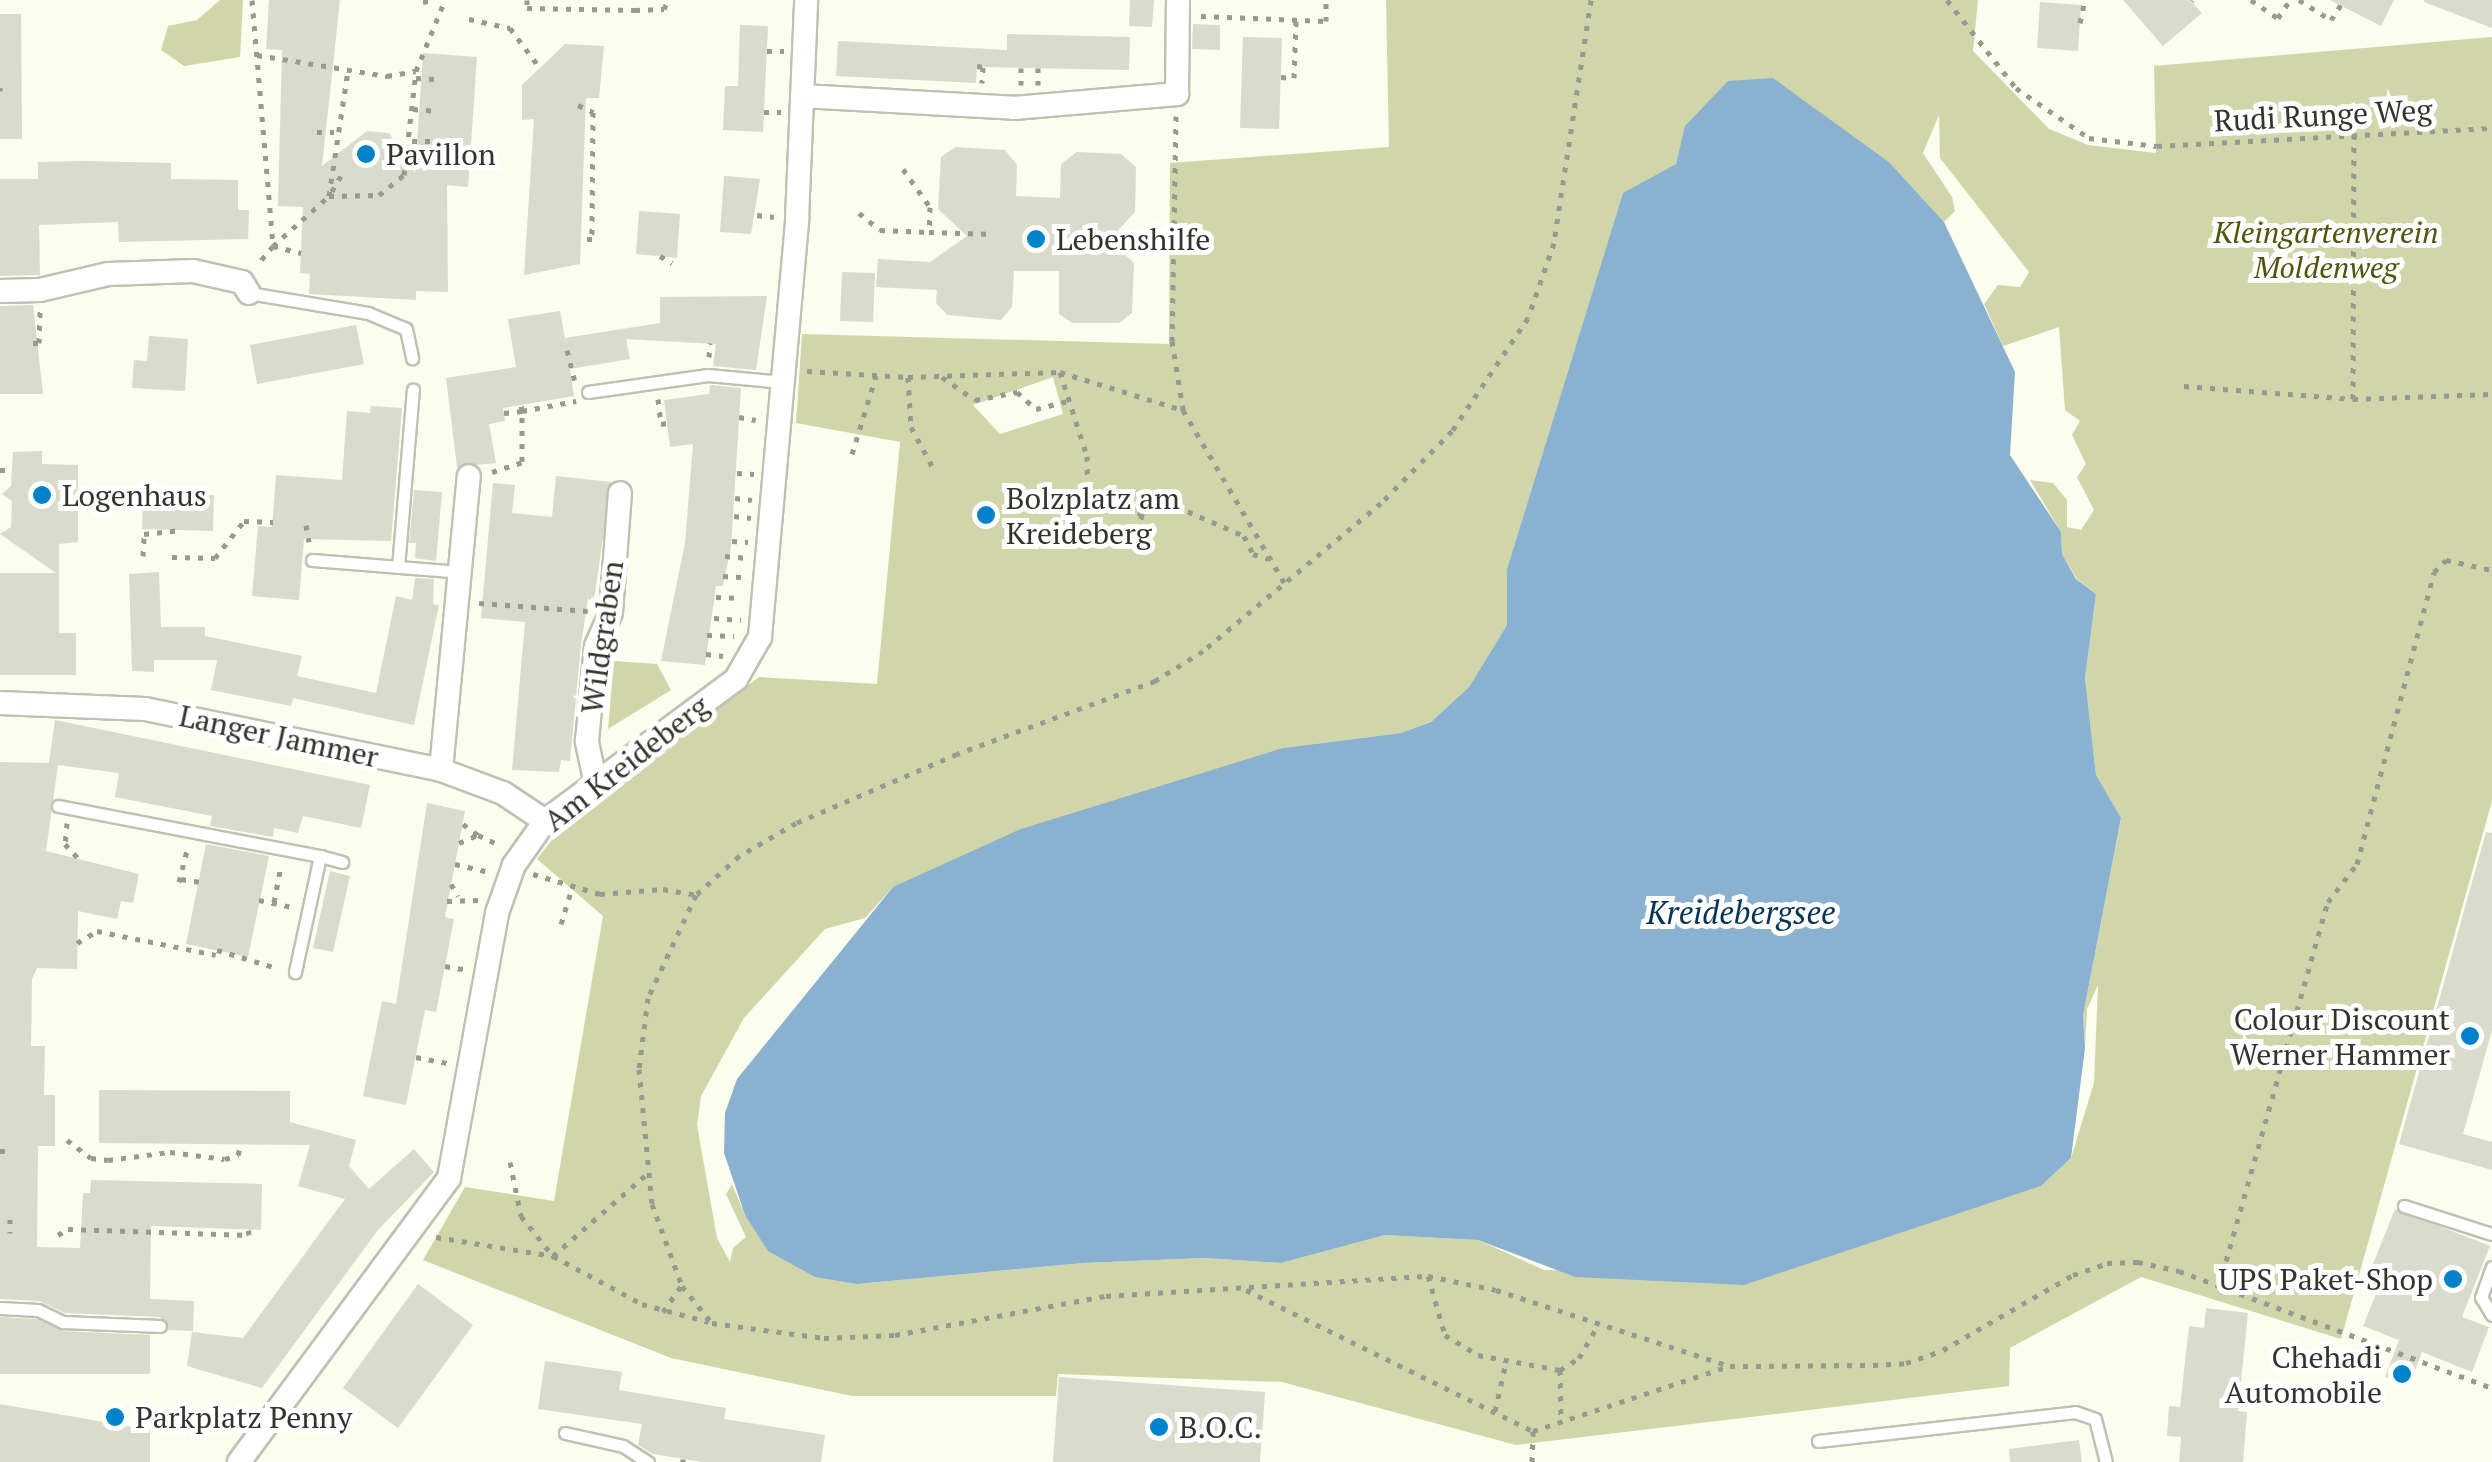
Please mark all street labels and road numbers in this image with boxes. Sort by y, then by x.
street label: Rudi Runge Weg [2213,91,2433,139]
street label: Wildgraben [573,558,631,716]
street label: Am Kreideberg [536,688,716,838]
street label: Langer Jammer [176,697,382,775]

